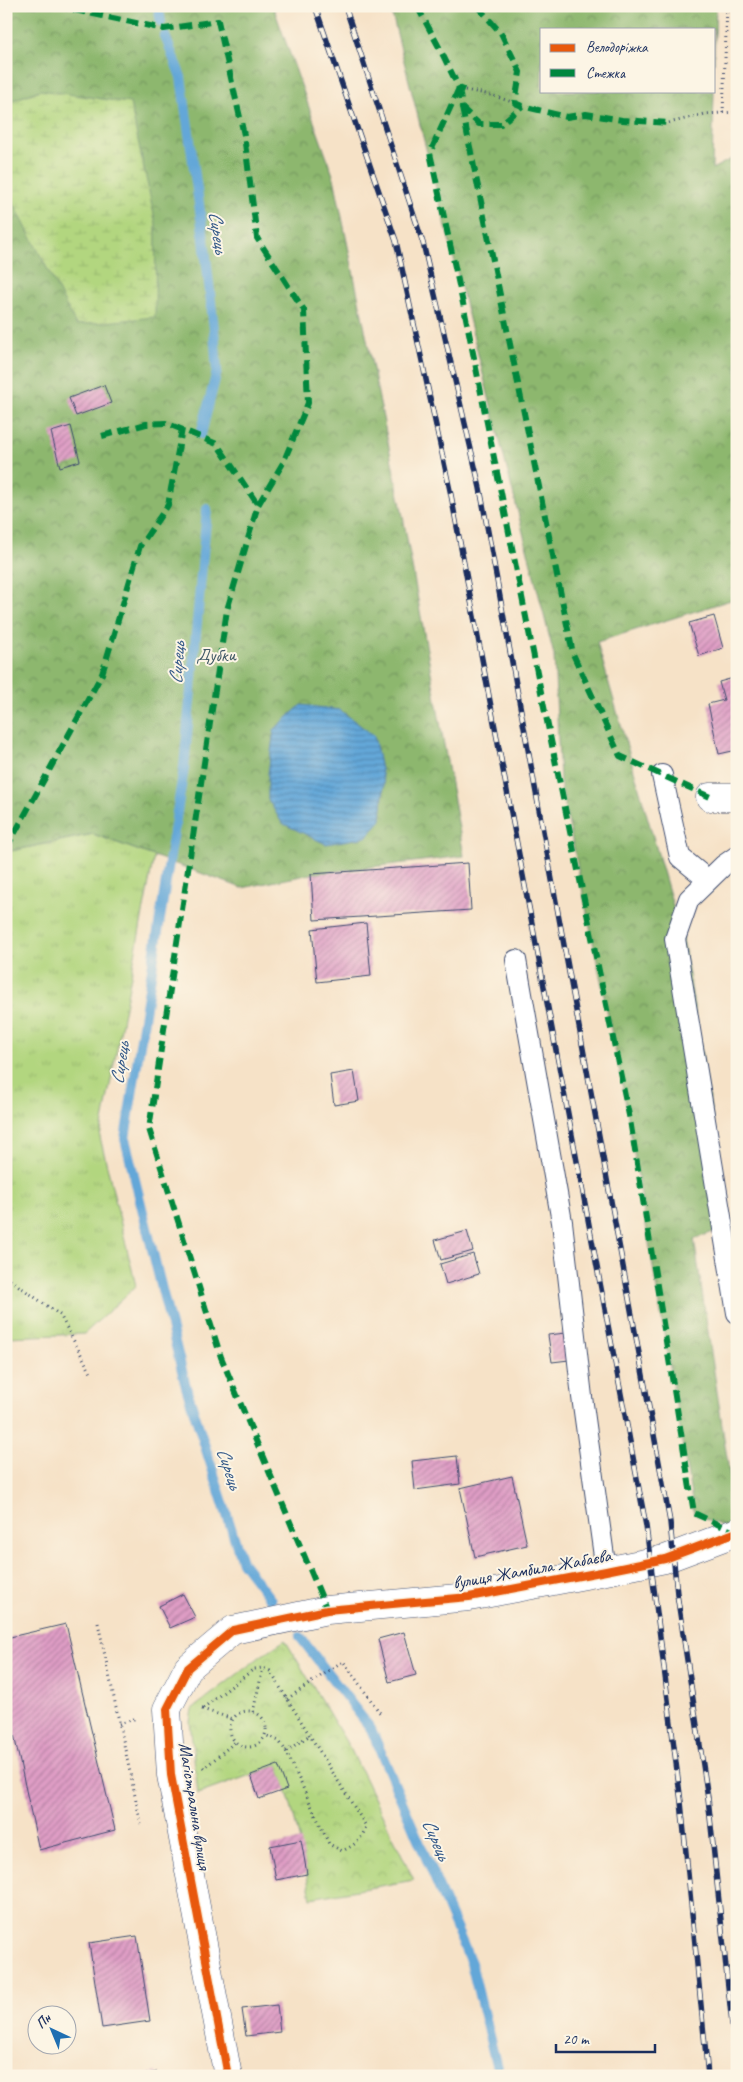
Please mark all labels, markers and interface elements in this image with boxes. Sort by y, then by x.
legend [540,28,716,92]
text: Велодоріжка [586,38,649,57]
text: Стежка [586,64,626,83]
water label: Сирець [203,210,233,257]
water label: Сирець [163,639,191,685]
park label: Дубки [196,644,237,666]
water label: Сирець [105,1038,135,1086]
water label: Сирець [211,1445,248,1494]
street label: вулиця Жамбила Жабаєва [451,1544,614,1594]
street label: Магістральна вулиця [174,1741,216,1873]
water label: Сирець [417,1815,456,1865]
north arrow [28,2004,78,2054]
text: Пн [32,2009,55,2032]
scale bar [556,2022,654,2054]
text: 20 m [563,2030,590,2049]

